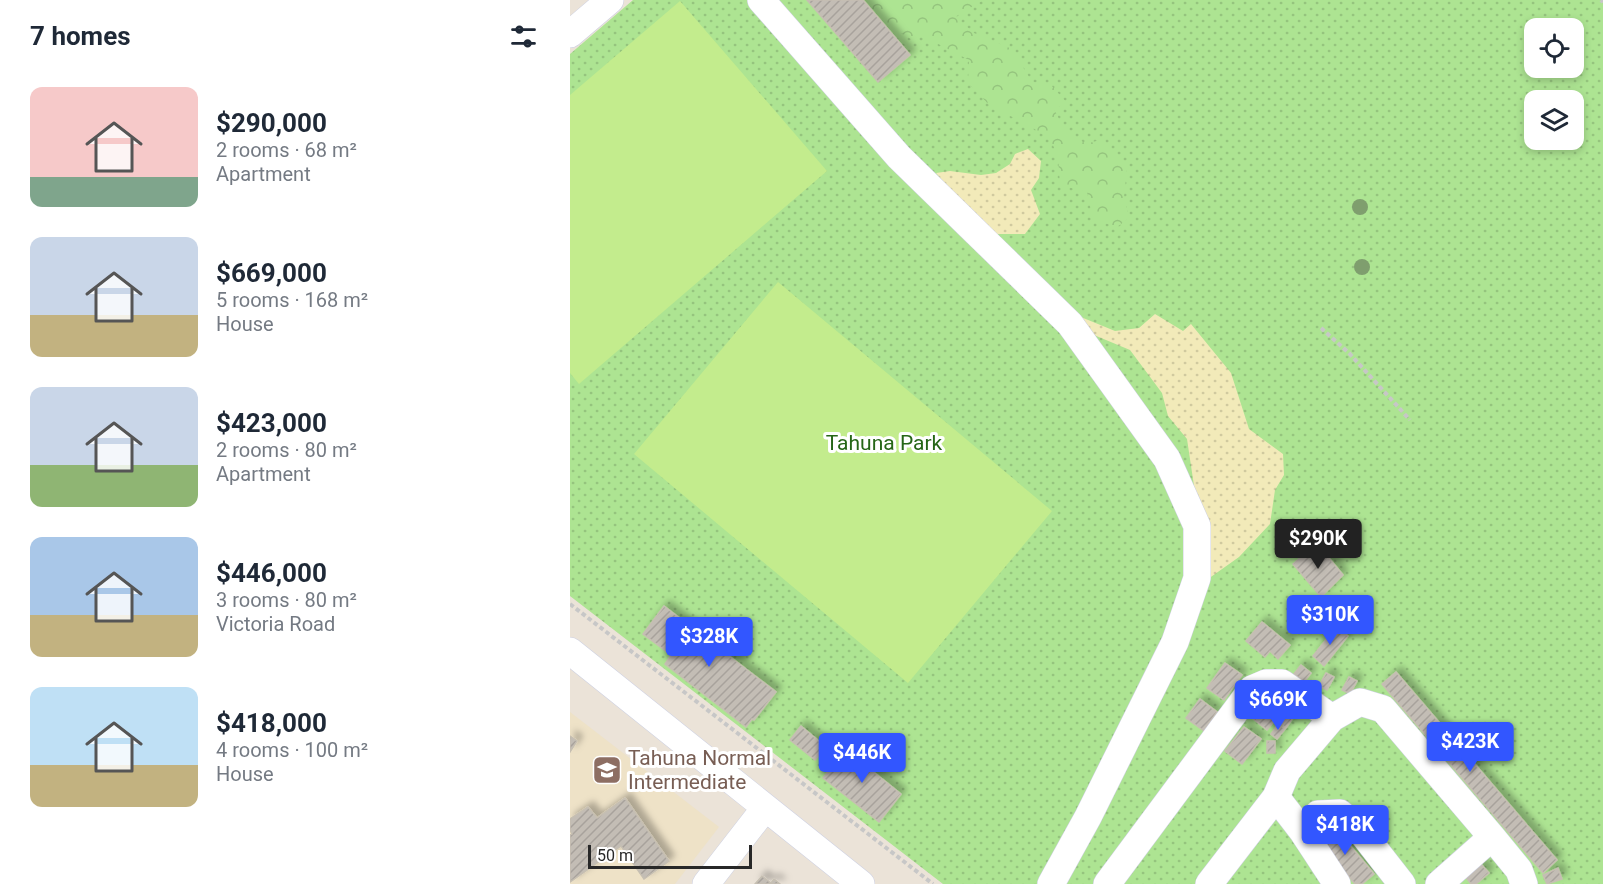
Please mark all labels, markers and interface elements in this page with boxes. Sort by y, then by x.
map controls [1524,18,1584,150]
button: locate [1524,18,1584,78]
icon: filters [507,20,540,53]
text: 7 homes [30,21,131,51]
button: layers [1524,90,1584,150]
text: $290,000 [216,108,327,138]
icon: home [78,111,150,183]
text: 2 rooms · 68 m² [216,138,357,162]
text: Apartment [216,162,311,186]
text: $669,000 [216,258,327,288]
icon: home [78,261,150,333]
text: 5 rooms · 168 m² [216,288,368,312]
text: House [216,312,274,336]
text: $423,000 [216,408,327,438]
icon: home [78,411,150,483]
park label: Tahuna Park [826,431,943,455]
text: 2 rooms · 80 m² [216,438,357,462]
text: Apartment [216,462,311,486]
pin: $290K [1276,519,1360,570]
text: $290K [1289,526,1347,550]
text: $446,000 [216,558,327,588]
icon: home [78,561,150,633]
text: 3 rooms · 80 m² [216,588,357,612]
pin: $310K [1288,595,1372,646]
text: $310K [1301,602,1359,626]
text: Victoria Road [216,612,335,636]
pin: $328K [667,617,751,668]
text: $328K [680,624,738,648]
pin: $669K [1236,680,1320,731]
text: $669K [1249,687,1307,711]
text: $418,000 [216,708,327,738]
icon: home [78,711,150,783]
pin: $423K [1428,722,1512,773]
text: $423K [1441,729,1499,753]
pin: $446K [820,733,904,784]
text: 4 rooms · 100 m² [216,738,368,762]
text: $446K [833,740,891,764]
place label: Tahuna Normal Intermediate [628,746,771,794]
school or university icon: Tahuna Normal Intermediate [591,754,623,786]
text: House [216,762,274,786]
pin: $418K [1303,805,1387,856]
text: $418K [1316,812,1374,836]
scale bar [588,842,752,870]
text: 50 m [597,846,633,865]

